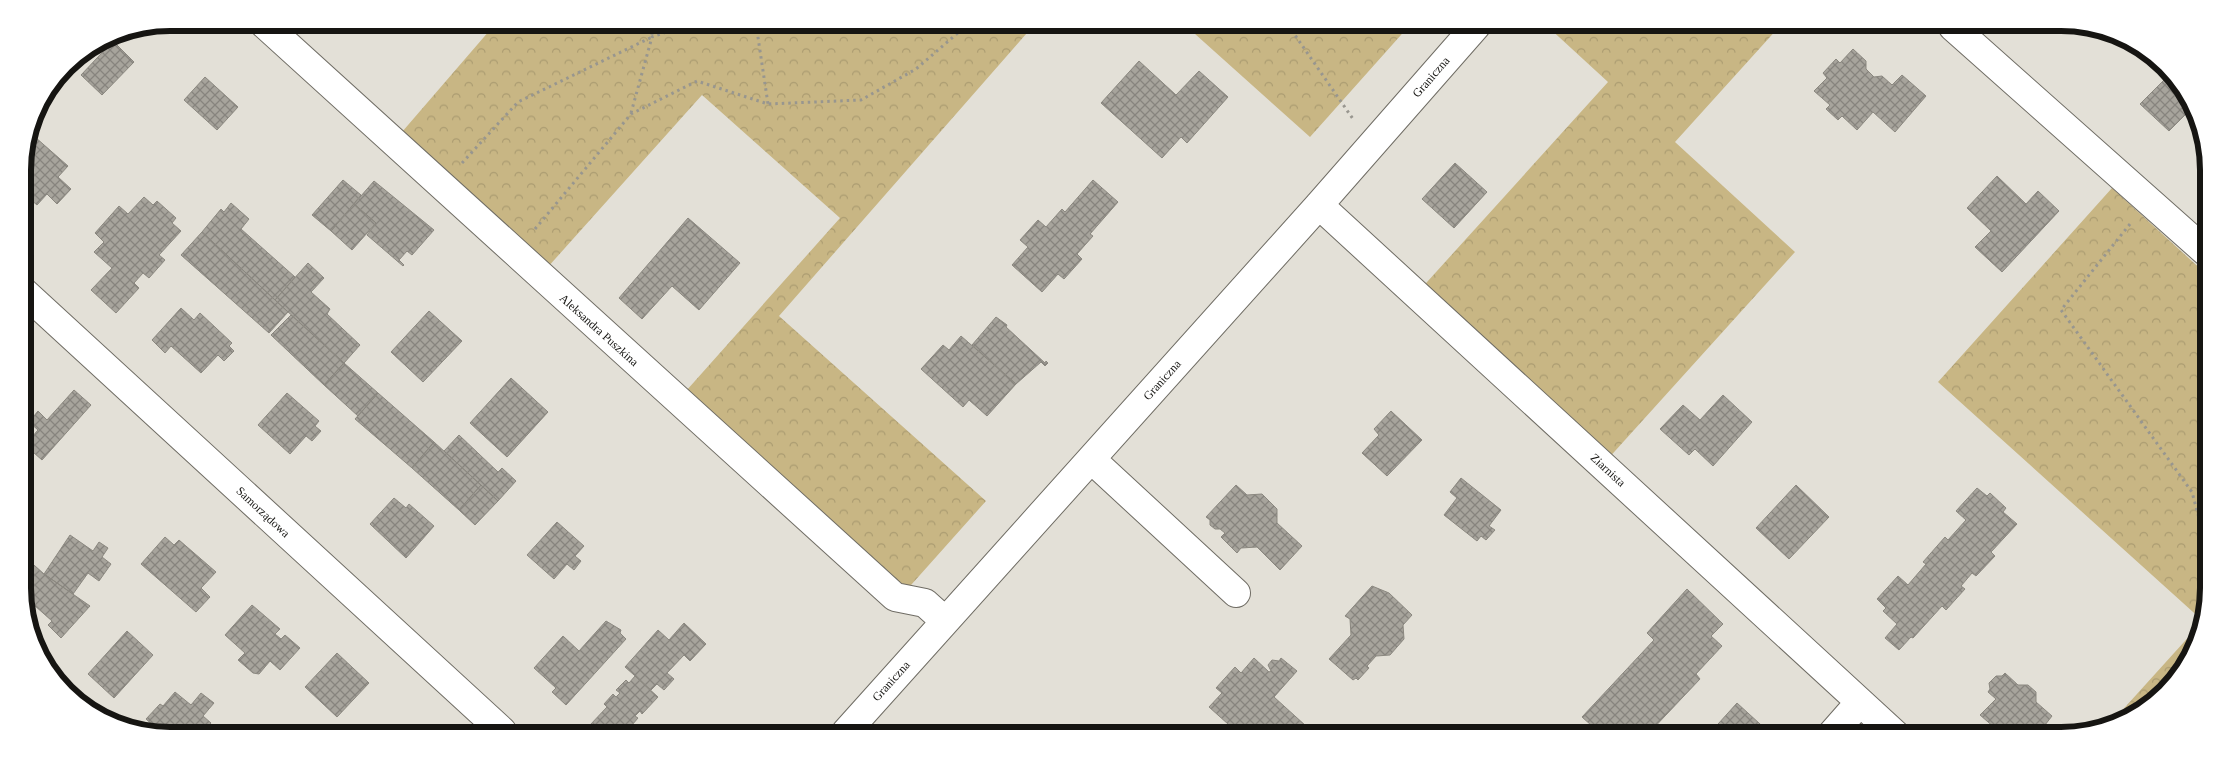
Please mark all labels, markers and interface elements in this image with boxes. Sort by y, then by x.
street label: Graniczna [1410,53,1453,100]
street label: Aleksandra Puszkina [557,291,642,369]
street label: Graniczna [1140,357,1184,403]
street label: Ziarnista [1588,450,1629,490]
street label: Samorządowa [233,484,293,541]
street label: Graniczna [869,658,913,704]

